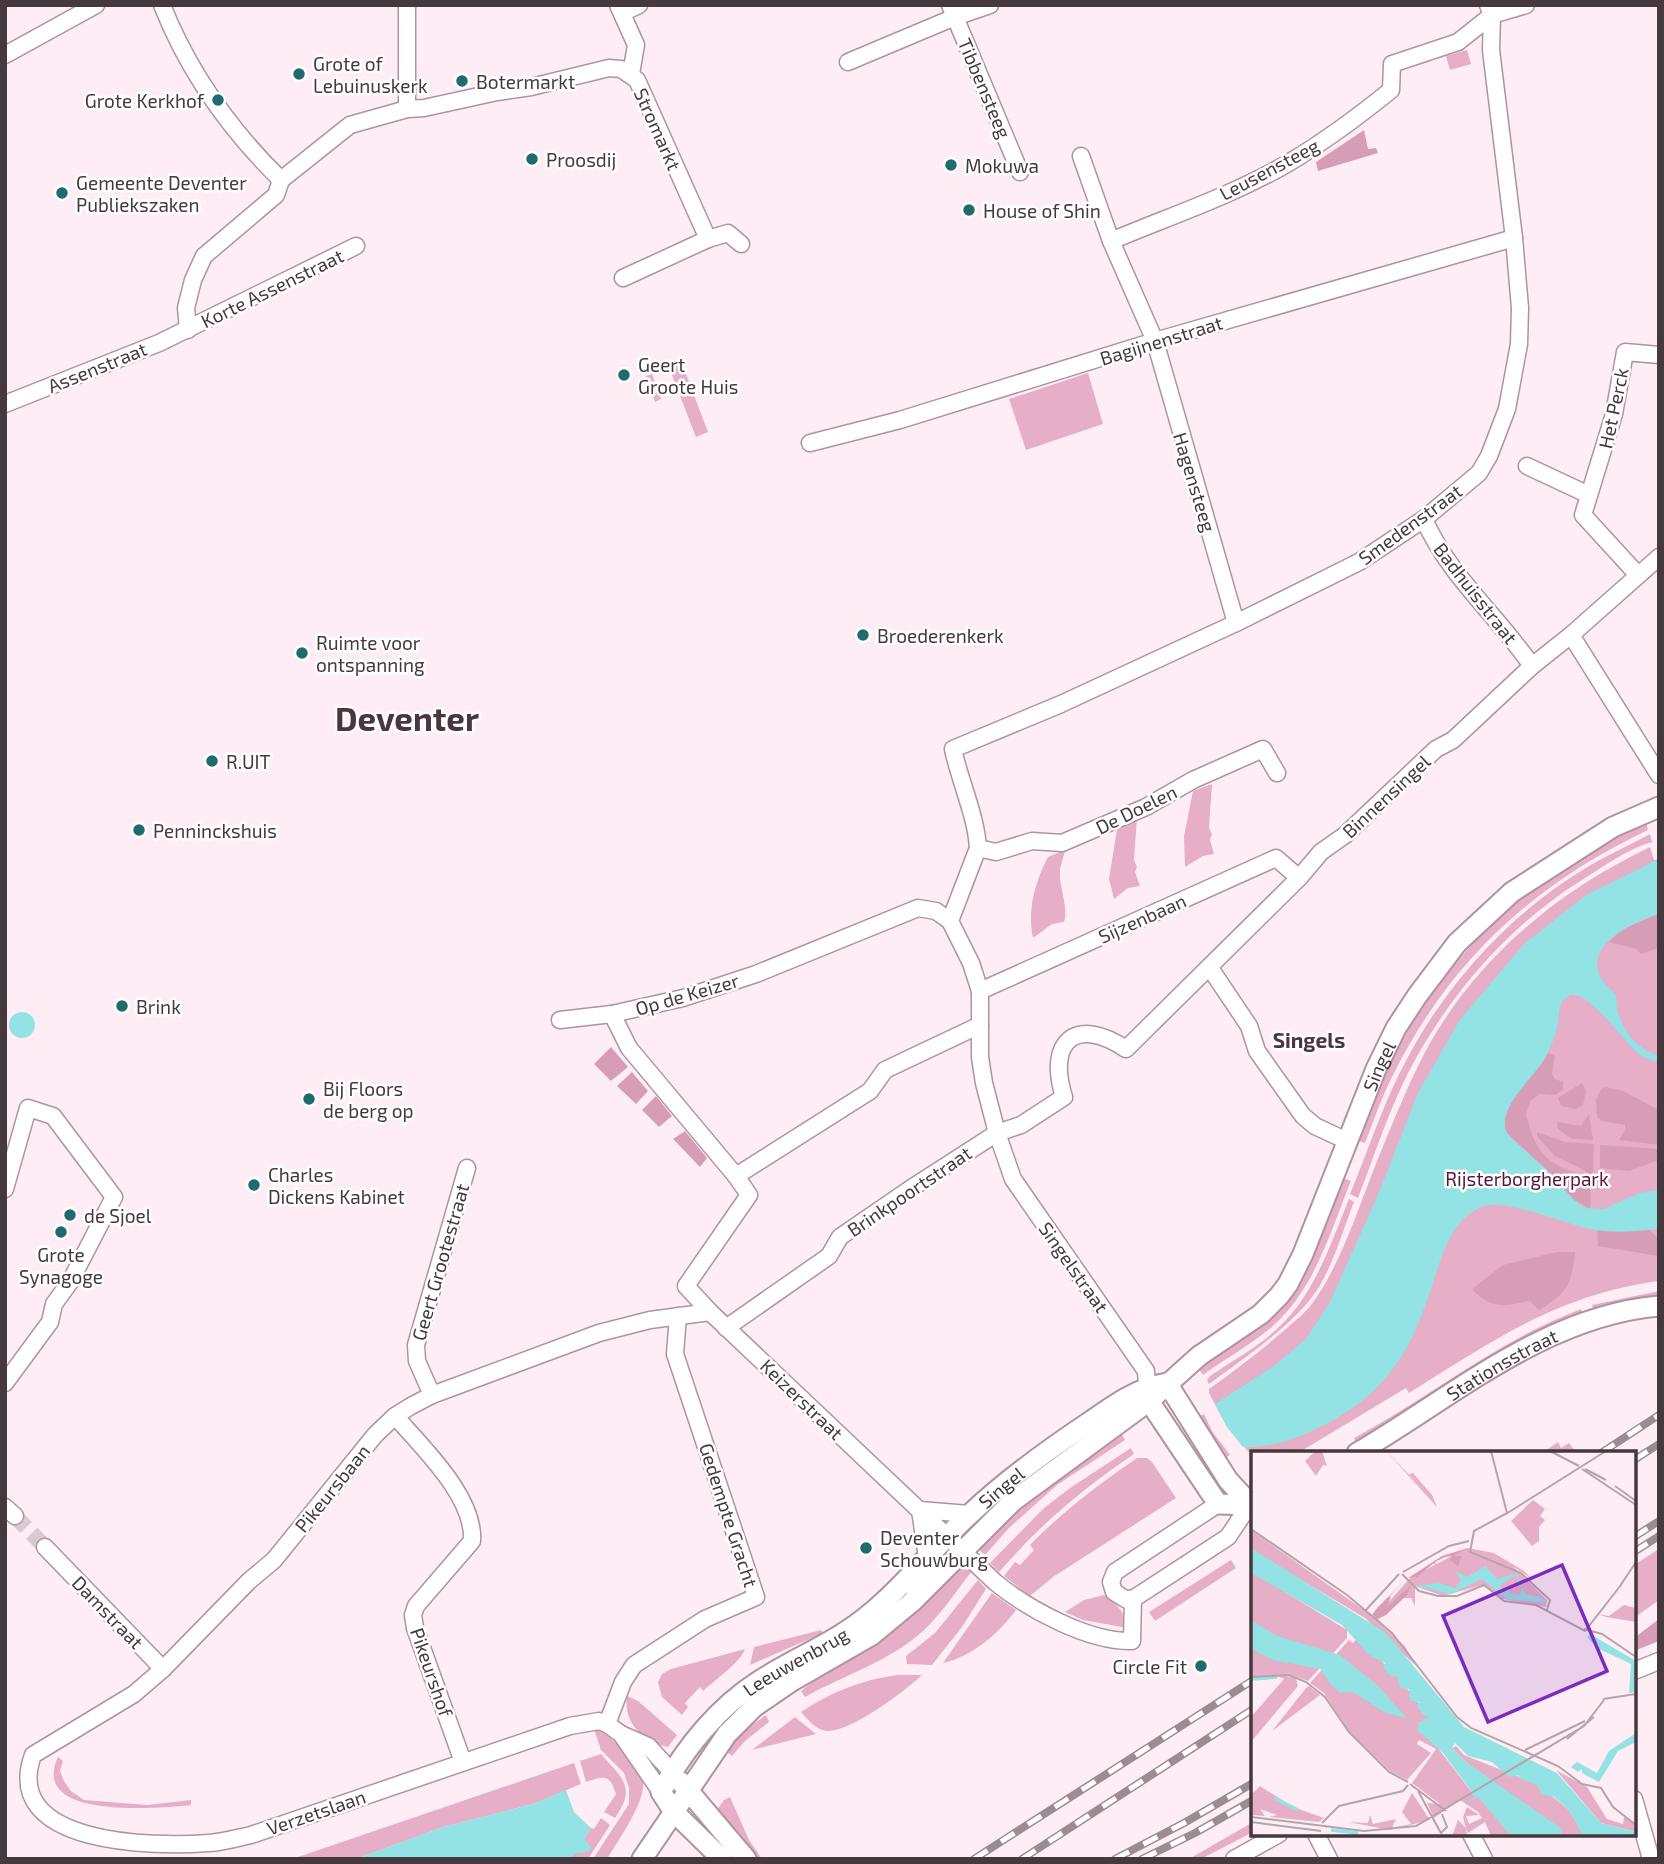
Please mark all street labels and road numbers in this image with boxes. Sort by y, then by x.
street label: Tibbensteeg [954,34,1017,142]
street label: Stromarkt [630,84,686,174]
street label: Leusensteeg [1215,133,1323,205]
street label: Korte Assenstraat [197,244,347,332]
street label: Bagijnenstraat [1097,310,1225,370]
street label: Assenstraat [44,337,150,397]
street label: Het Perck [1593,365,1633,451]
street label: Hagensteeg [1169,429,1221,535]
street label: Smedenstraat [1354,479,1466,569]
street label: Badhuisstraat [1429,538,1523,648]
street label: Binnensingel [1337,749,1435,842]
street label: De Doelen [1092,779,1180,839]
street label: Sijzenbaan [1094,888,1190,948]
street label: Op de Keizer [633,968,742,1020]
street label: Singel [1357,1036,1400,1094]
street label: Brinkpoortstraat [843,1141,975,1241]
street label: Geert Grootestraat [407,1181,473,1343]
street label: Singelstraat [1034,1217,1114,1317]
street label: Stationsstraat [1442,1323,1561,1405]
street label: Keizerstraat [756,1354,848,1444]
street label: Pikeursbaan [290,1439,374,1537]
street label: Gedempte Gracht [695,1440,763,1590]
street label: Singel [973,1461,1029,1513]
street label: Damstraat [68,1571,148,1653]
street label: Leeuwenbrug [738,1621,853,1700]
street label: Pikeurshof [406,1624,458,1720]
street label: Verzetslaan [264,1784,368,1840]

